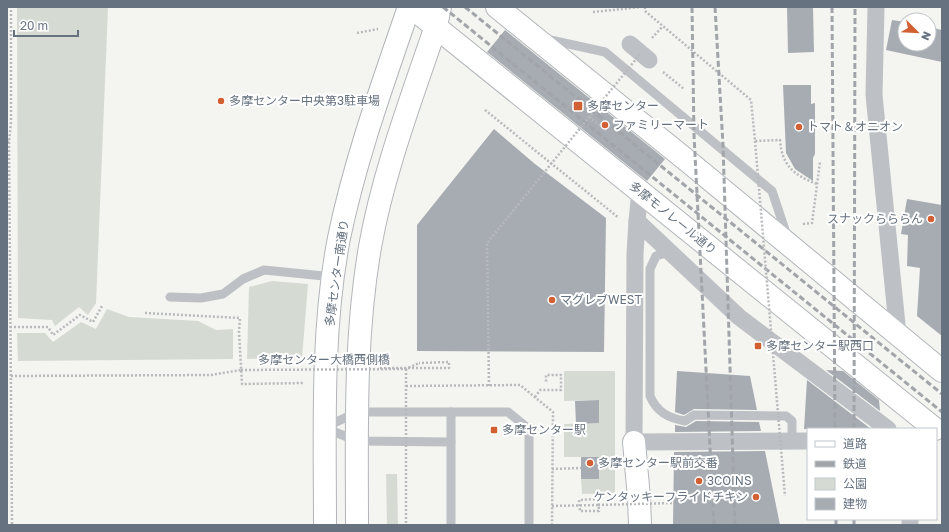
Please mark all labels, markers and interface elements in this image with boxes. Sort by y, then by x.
scale bar [14,12,78,38]
north arrow [897,12,937,52]
text: 20 m [20,18,48,33]
text: N [919,30,934,43]
place label: 多摩センター中央第3駐車場 [229,93,380,108]
marker: 多摩センター中央第3駐車場 [216,96,226,106]
place label: 多摩センター [587,98,659,113]
marker: 多摩センター [572,100,584,112]
place label: ファミリーマート [613,117,709,132]
place label: トマト＆オニオン [807,119,903,134]
marker: ファミリーマート [600,120,610,130]
marker: トマト＆オニオン [794,122,804,132]
street label: 多摩モノレール通り [627,178,720,257]
place label: スナックらららん [827,211,923,226]
marker: スナックらららん [926,214,936,224]
street label: 多摩センター南通り [322,218,351,327]
place label: マグレブWEST [560,292,642,307]
marker: マグレブWEST [547,295,557,305]
place label: 多摩センター駅西口 [766,338,874,353]
marker: 多摩センター駅西口 [753,341,763,351]
street label: 多摩センター大橋西側橋 [258,352,390,367]
place label: 多摩センター駅 [502,422,586,437]
marker: 多摩センター駅 [489,425,499,435]
legend [807,428,937,520]
text: 道路 [843,436,867,451]
place label: 多摩センター駅前交番 [598,455,718,470]
text: 鉄道 [843,456,867,471]
marker: 多摩センター駅前交番 [585,458,595,468]
place label: 3COINS [707,473,752,488]
marker: 3COINS [694,476,704,486]
text: 公園 [843,476,867,491]
place label: ケンタッキーフライドチキン [593,489,748,504]
marker: ケンタッキーフライドチキン [751,492,761,502]
text: 建物 [843,496,867,511]

